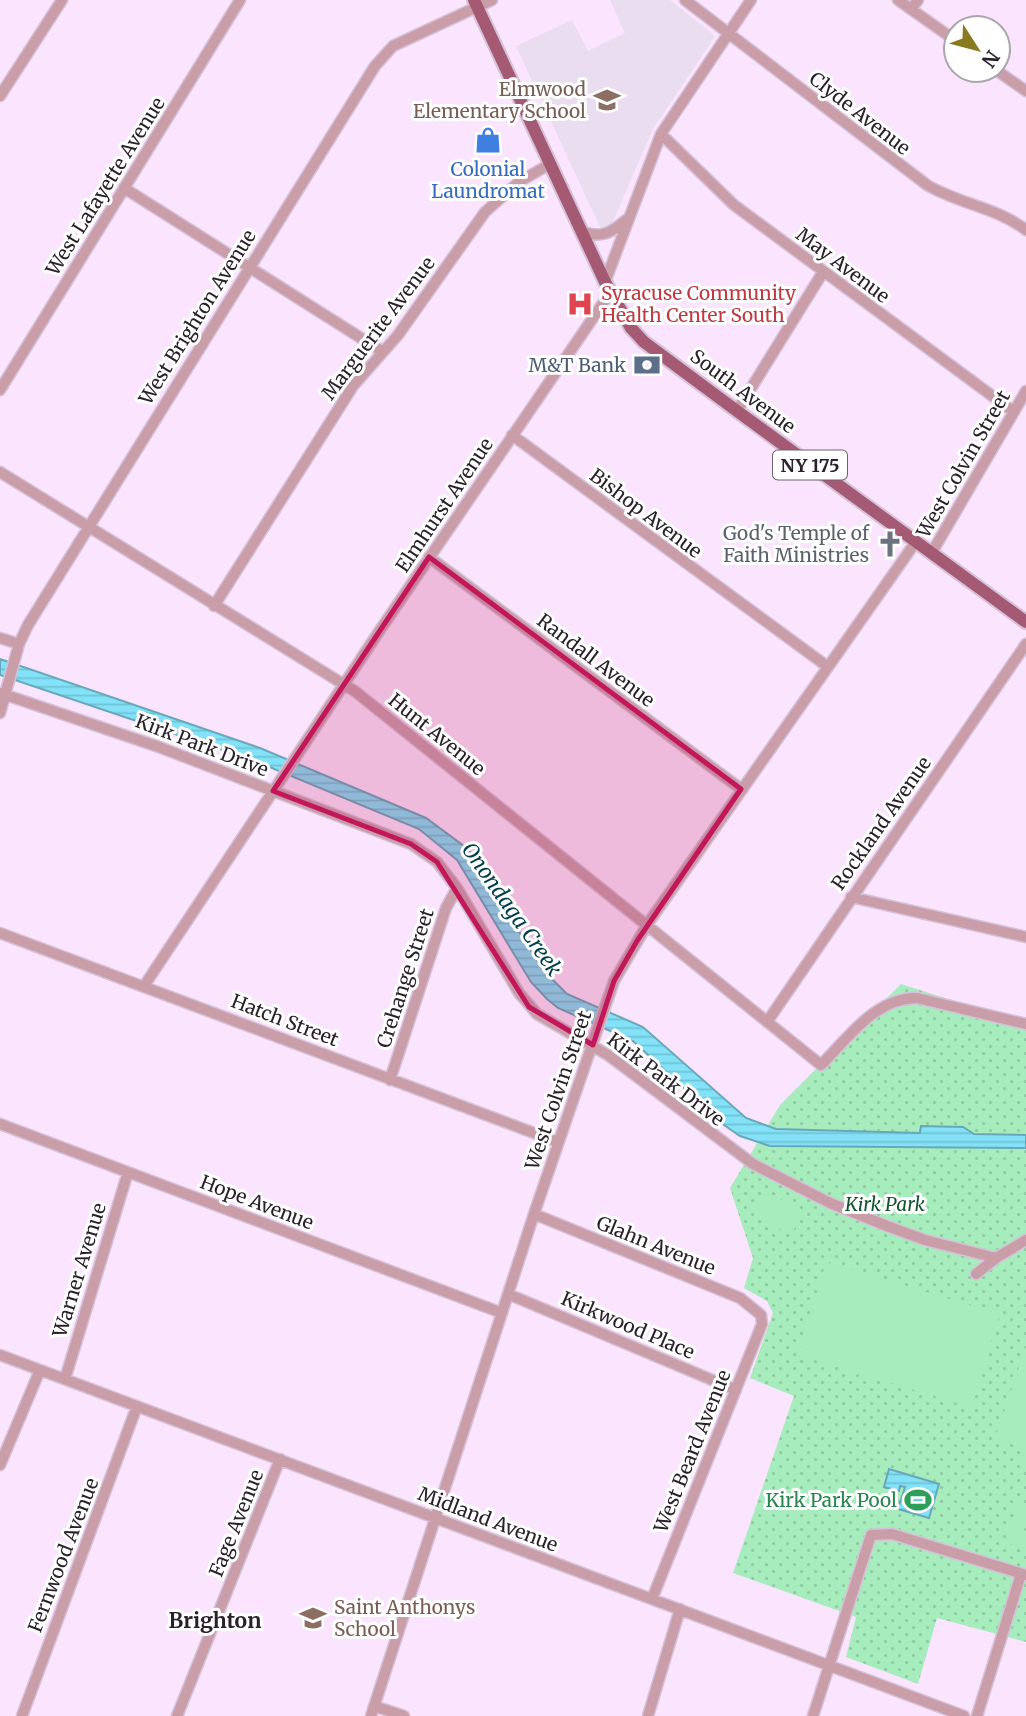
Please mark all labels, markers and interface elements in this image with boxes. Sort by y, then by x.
north arrow [942,14,1012,84]
text: N [977,46,1005,72]
street label: Clyde Avenue [805,66,915,160]
place label: Elmwood Elementary School [413,77,586,123]
school or university icon: Elmwood Elementary School [592,85,622,115]
street label: West Lafayette Avenue [40,92,170,280]
shop icon: Colonial Laundromat [473,125,503,155]
place label: Colonial Laundromat [431,157,545,203]
street label: May Avenue [791,222,895,308]
street label: West Brighton Avenue [133,225,261,410]
street label: Marguerite Avenue [316,252,440,404]
place label: Syracuse Community Health Center South [601,281,796,327]
hospital icon: Syracuse Community Health Center South [565,289,595,319]
street label: South Avenue [686,344,800,438]
bank icon: M&T Bank [632,350,662,380]
place label: M&T Bank [528,353,626,377]
street label: West Colvin Street [910,385,1015,543]
street label: Elmhurst Avenue [390,433,498,577]
road number: NY 175 [773,450,847,480]
street label: Bishop Avenue [585,463,707,563]
place label: God's Temple of Faith Ministries [723,521,870,567]
church icon: God's Temple of Faith Ministries [875,529,905,559]
street label: Randall Avenue [532,608,660,712]
street label: Hunt Avenue [384,688,490,780]
street label: Kirk Park Drive [132,709,272,781]
street label: Rockland Avenue [826,752,936,894]
water label: Onondaga Creek [456,837,568,982]
street label: Crehange Street [371,905,439,1051]
street label: Hatch Street [228,989,343,1052]
street label: West Colvin Street [519,1007,597,1174]
street label: Kirk Park Drive [603,1027,729,1131]
street label: Hope Avenue [197,1169,317,1235]
park label: Kirk Park [844,1192,926,1216]
street label: Warner Avenue [47,1200,111,1341]
street label: Glahn Avenue [593,1210,719,1280]
street label: Kirkwood Place [558,1286,698,1364]
street label: West Beard Avenue [648,1366,736,1537]
street label: Fage Avenue [204,1466,268,1580]
street label: Fernwood Avenue [23,1474,104,1636]
street label: Midland Avenue [415,1481,561,1557]
sports icon: Kirk Park Pool [903,1485,933,1515]
place label: Kirk Park Pool [765,1488,897,1512]
place label: Saint Anthonys School [334,1595,475,1641]
school or university icon: Saint Anthonys School [298,1603,328,1633]
district label: Brighton [169,1607,261,1634]

